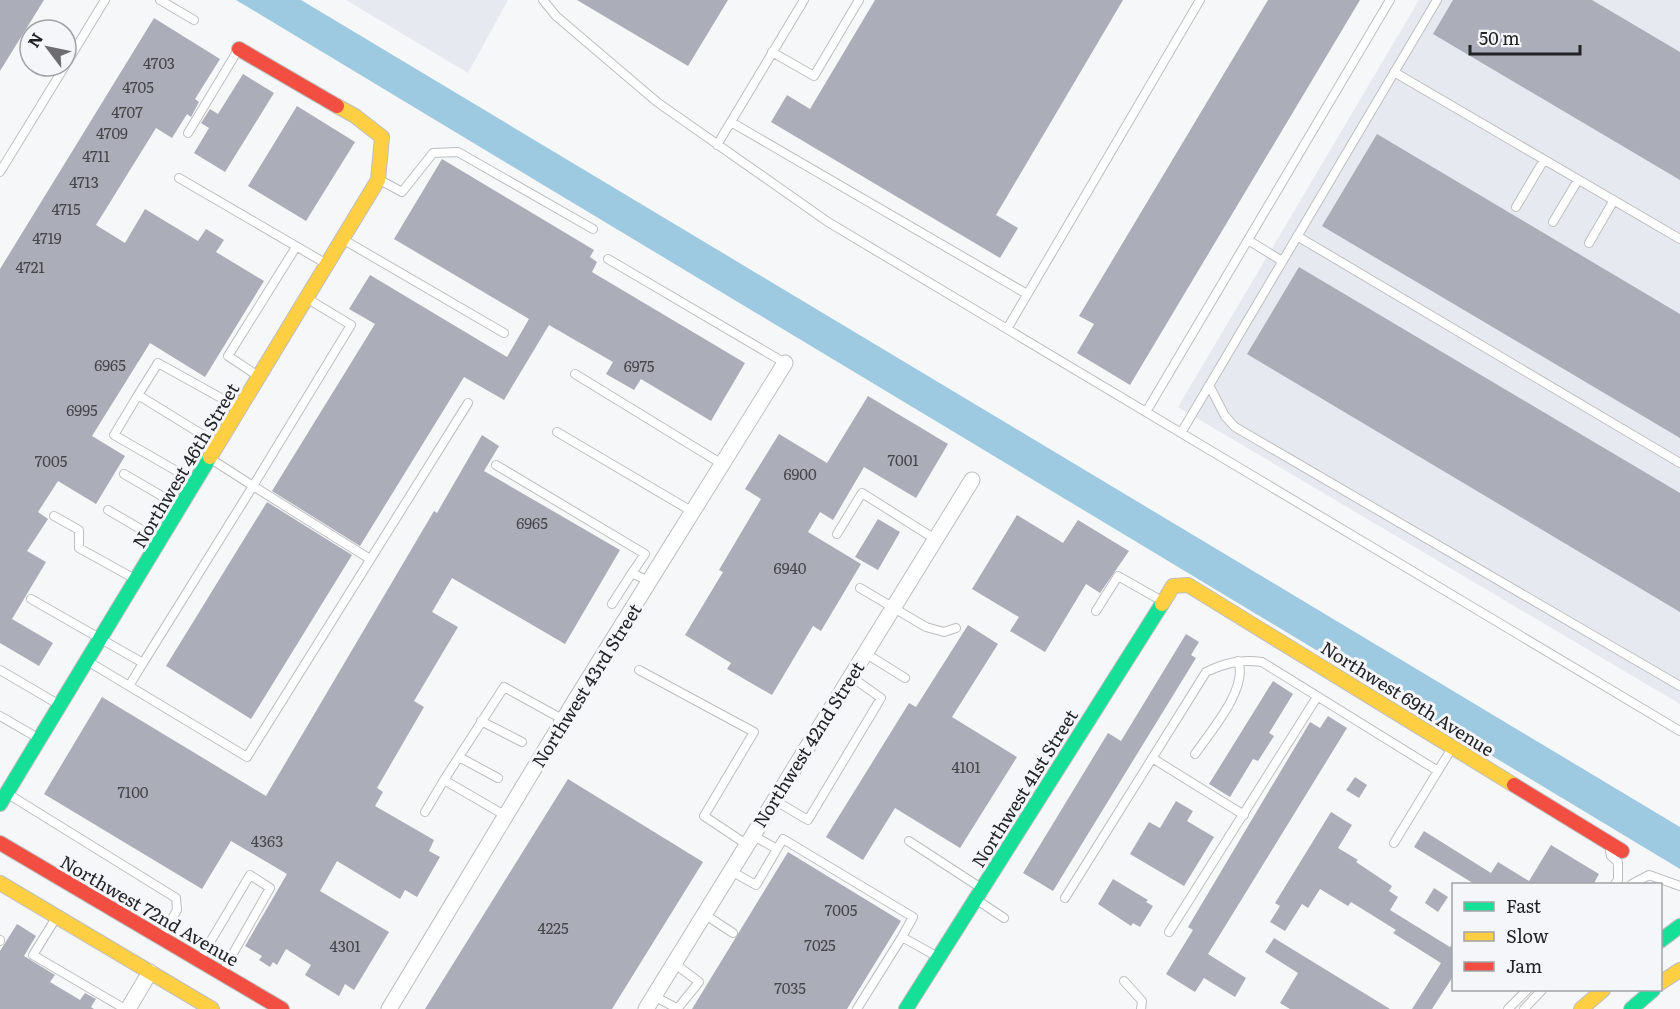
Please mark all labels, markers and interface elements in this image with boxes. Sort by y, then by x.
north arrow [18,18,78,78]
scale bar [1470,18,1580,56]
text: 50 m [1479,24,1520,51]
text: N [21,27,48,52]
house number: 4703 [143,51,175,74]
house number: 4705 [122,75,154,98]
house number: 4707 [111,100,143,123]
house number: 4709 [96,121,128,144]
house number: 4711 [82,144,110,167]
house number: 4713 [69,170,99,193]
house number: 4715 [51,197,81,220]
house number: 4719 [32,226,62,249]
house number: 4721 [15,255,45,278]
house number: 6965 [94,353,126,376]
house number: 6975 [624,354,655,377]
street label: Northwest 46th Street [125,377,245,553]
house number: 6995 [66,398,98,421]
house number: 7001 [887,448,919,471]
house number: 7005 [35,449,68,472]
house number: 6900 [783,462,817,485]
house number: 6965 [516,511,548,534]
house number: 6940 [774,556,807,579]
street label: Northwest 43rd Street [525,597,648,772]
street label: Northwest 69th Avenue [1316,634,1500,762]
street label: Northwest 42nd Street [746,655,871,832]
street label: Northwest 41st Street [964,703,1084,872]
house number: 4101 [951,755,981,778]
house number: 7100 [117,780,149,803]
house number: 4363 [251,829,283,852]
street label: Northwest 72nd Avenue [56,848,244,972]
legend [1452,883,1662,991]
text: Fast [1506,892,1542,919]
house number: 7005 [825,898,858,921]
house number: 4225 [537,916,569,939]
text: Slow [1506,922,1549,949]
house number: 7025 [804,933,836,956]
house number: 4301 [329,934,361,957]
text: Jam [1506,952,1542,979]
house number: 7035 [774,976,806,999]

